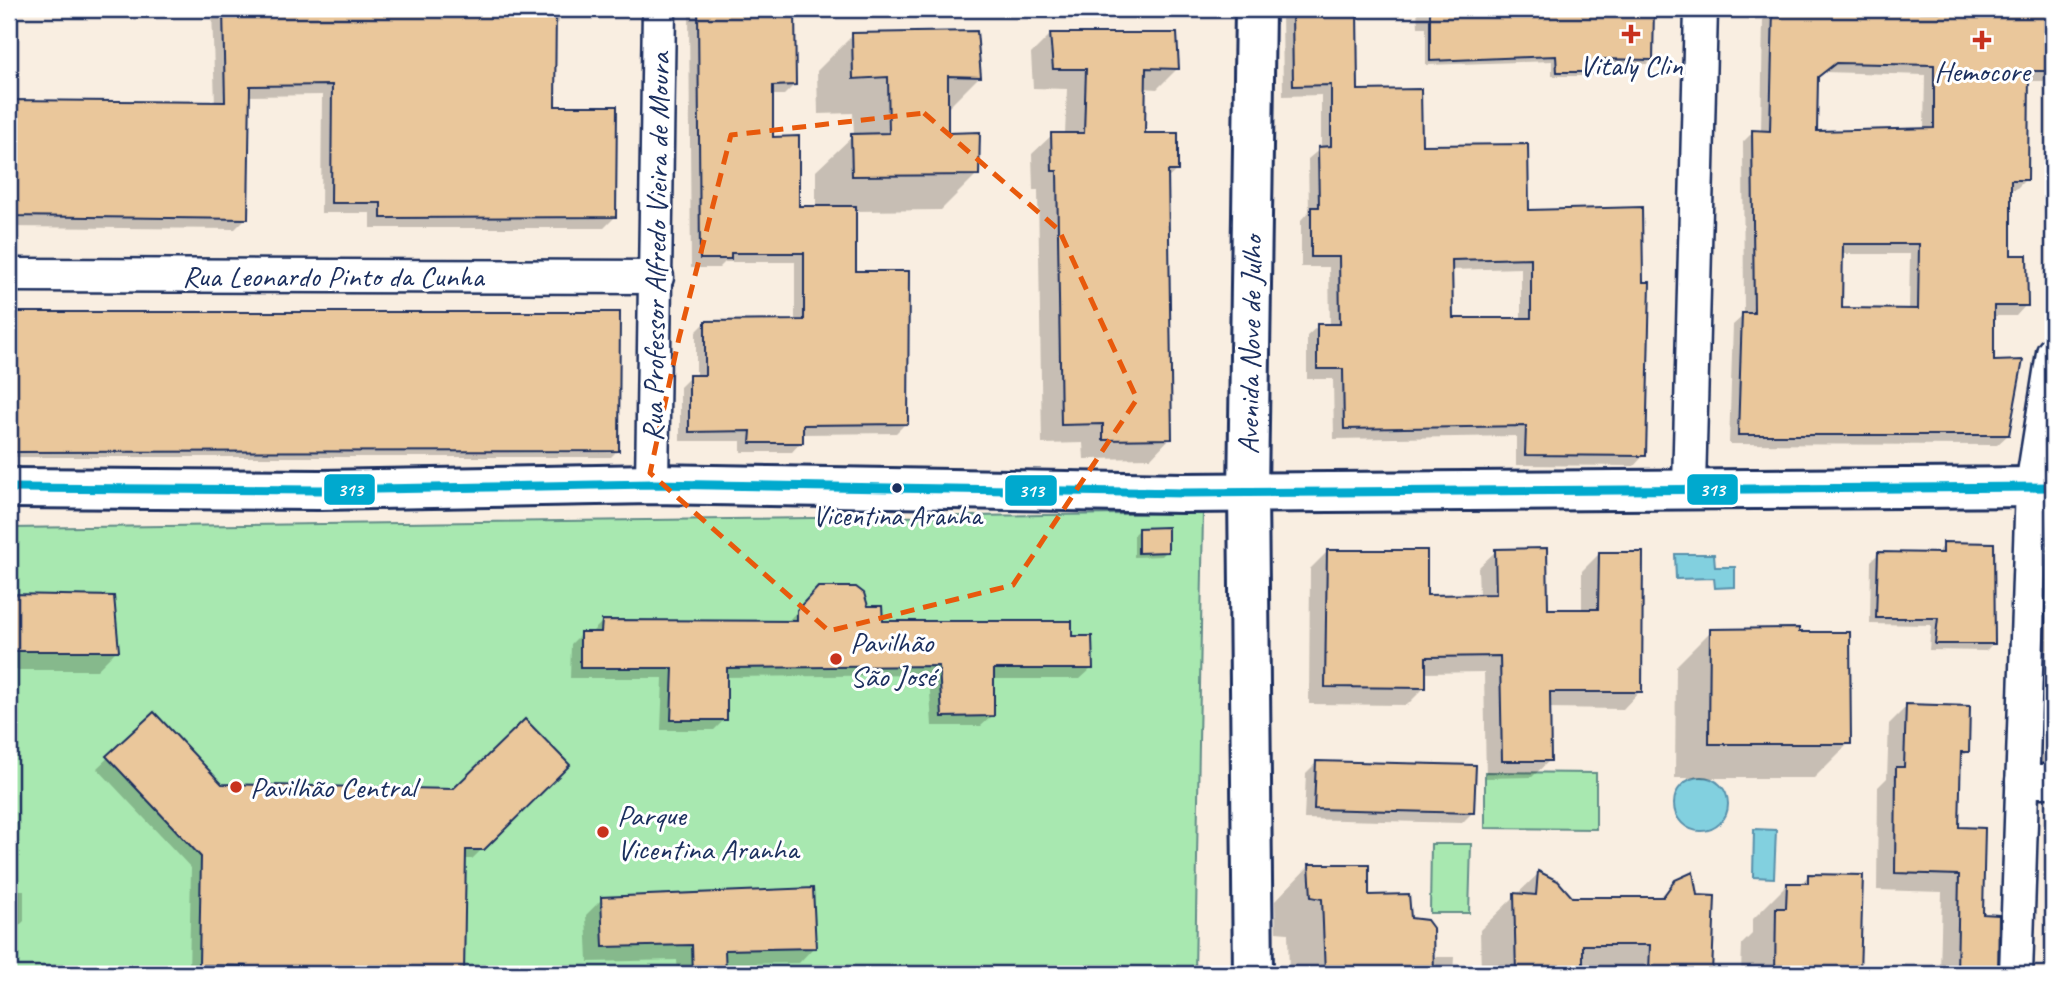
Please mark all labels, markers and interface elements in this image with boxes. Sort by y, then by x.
marker: Vitaly Clin [1621,24,1641,44]
marker: Hemocore [1972,30,1992,50]
place label: Vitaly Clin [1579,46,1683,84]
street label: Rua Professor Alfredo Vieira de Moura [634,50,678,442]
place label: Hemocore [1934,52,2032,90]
street label: Avenida Nove de Julho [1229,232,1271,455]
street label: Rua Leonardo Pinto da Cunha [182,257,486,295]
line badge: 313 [323,473,376,506]
line badge: 313 [1686,473,1739,506]
line badge: 313 [1004,474,1058,507]
text: 313 [337,478,365,502]
text: 313 [1699,478,1727,502]
text: 313 [1018,479,1046,503]
marker: Vicentina Aranha [890,481,904,495]
place label: Vicentina Aranha [812,498,984,533]
place label: Pavilhão São José [850,623,940,695]
marker: Pavilhão São José [828,651,844,667]
place label: Pavilhão Central [250,768,421,806]
marker: Pavilhão Central [228,779,244,795]
place label: Parque Vicentina Aranha [617,796,801,868]
marker: Parque Vicentina Aranha [595,824,611,840]

